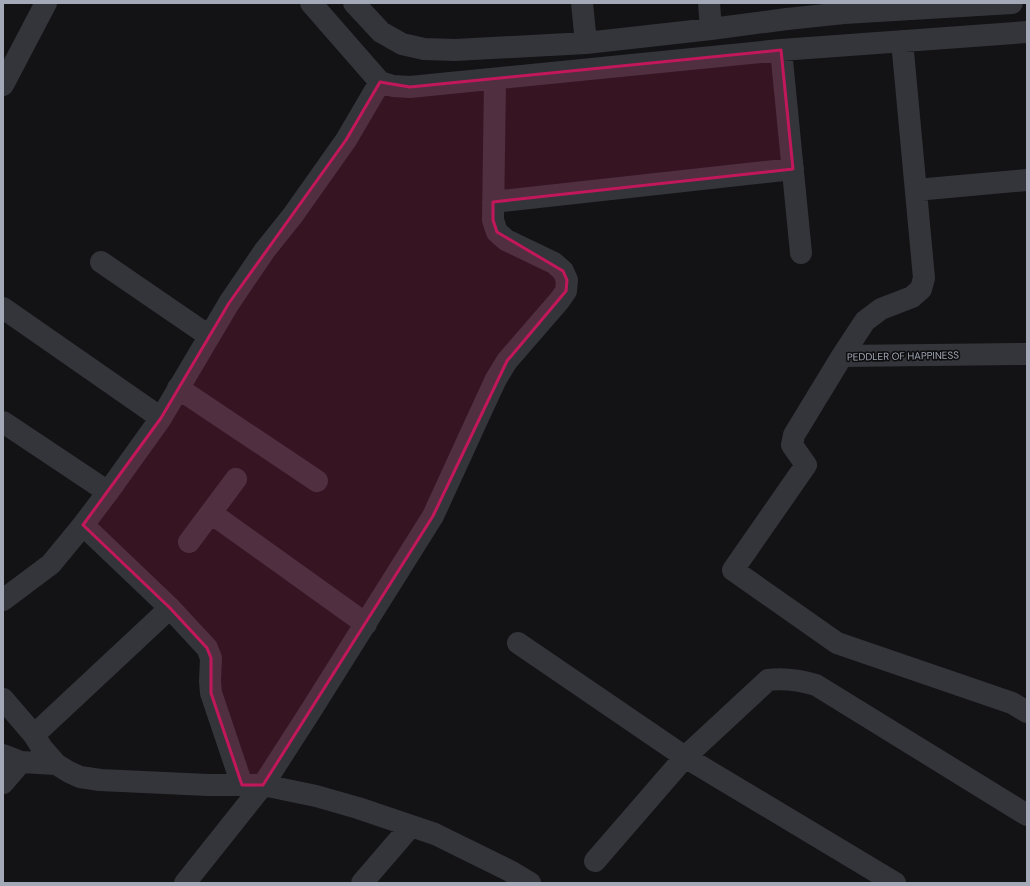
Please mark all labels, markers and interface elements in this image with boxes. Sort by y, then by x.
street label: PEDDLER OF HAPPINESS [847,349,959,363]

